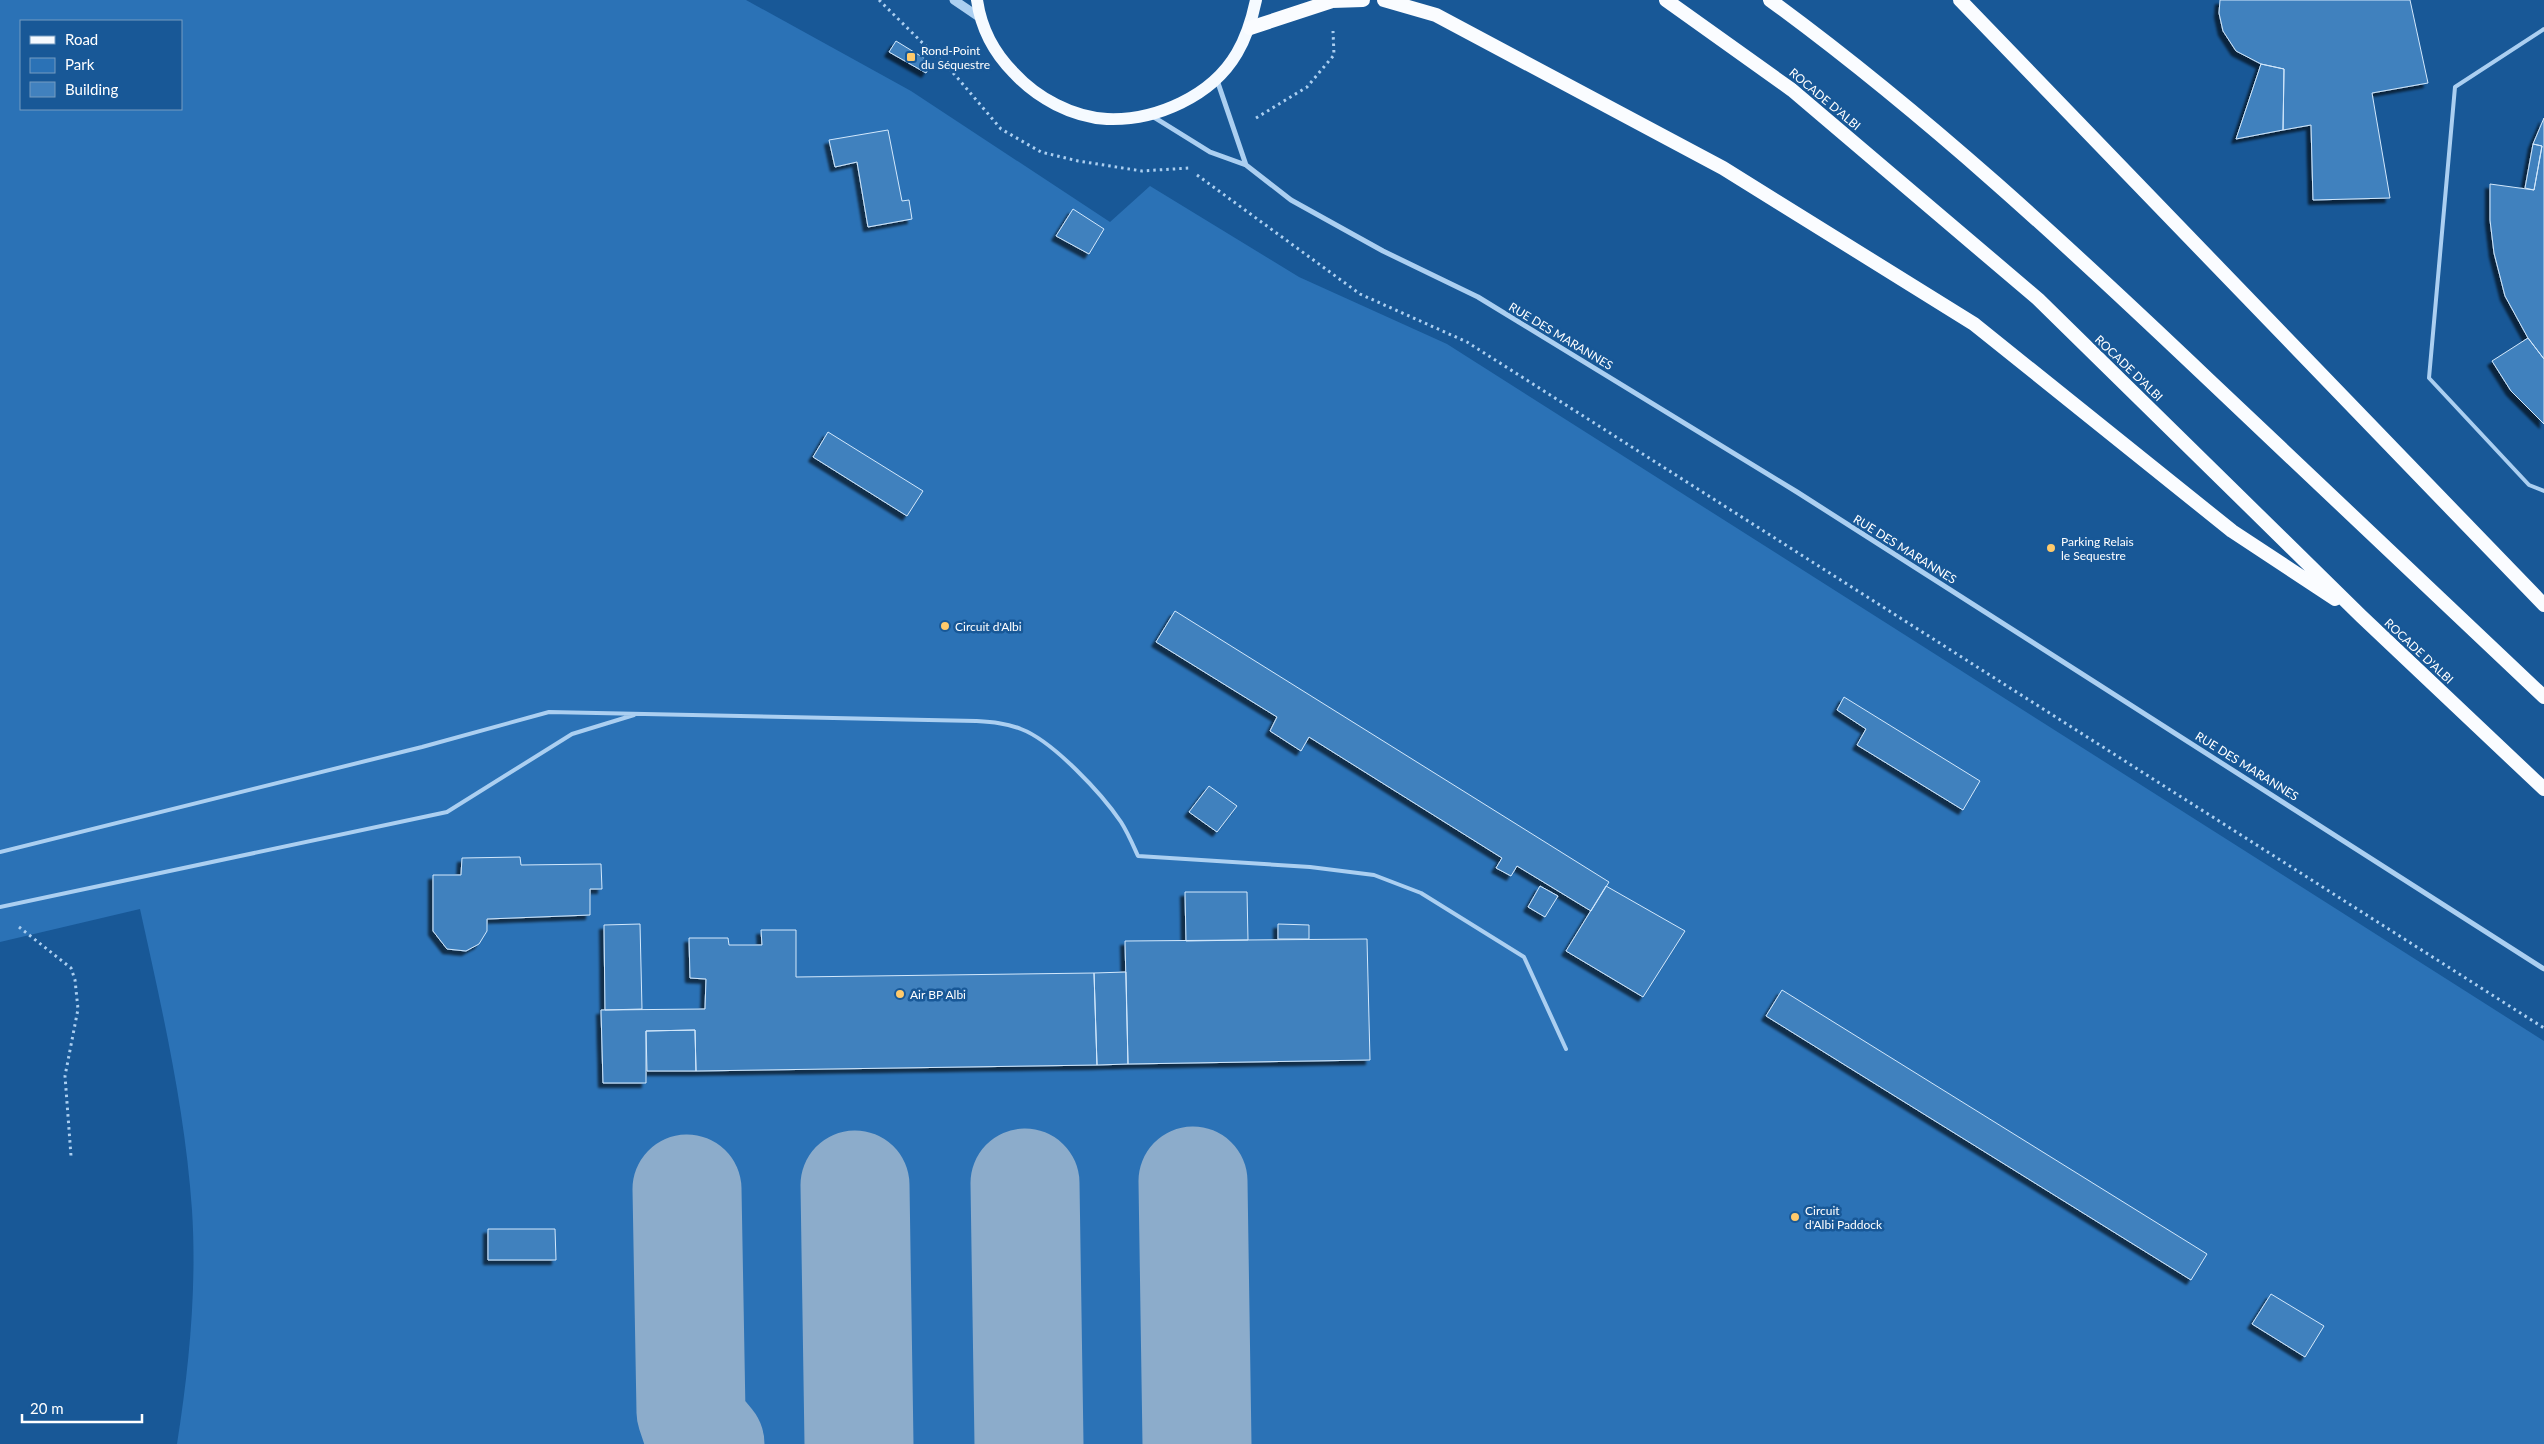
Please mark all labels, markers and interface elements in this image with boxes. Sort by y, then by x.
legend [20,20,182,110]
text: Road [65,30,98,48]
place label: Rond-Point du Séquestre [921,43,990,72]
marker: Rond-Point du Séquestre [905,51,917,63]
text: Park [65,55,95,73]
street label: ROCADE D'ALBI [1786,65,1864,133]
text: Building [65,80,118,98]
street label: RUE DES MARANNES [1506,299,1616,373]
street label: ROCADE D'ALBI [2092,332,2166,404]
street label: RUE DES MARANNES [1851,511,1959,587]
place label: Parking Relais le Sequestre [2061,534,2134,563]
marker: Parking Relais le Sequestre [2045,542,2057,554]
street label: ROCADE D'ALBI [2381,615,2457,687]
place label: Circuit d'Albi [955,619,1022,634]
marker: Circuit d'Albi [939,620,951,632]
street label: RUE DES MARANNES [2193,728,2301,804]
place label: Air BP Albi [910,987,966,1002]
marker: Air BP Albi [894,988,906,1000]
place label: Circuit d'Albi Paddock [1805,1203,1883,1232]
marker: Circuit d'Albi Paddock [1789,1211,1801,1223]
scale bar [22,1392,142,1424]
text: 20 m [30,1399,64,1417]

